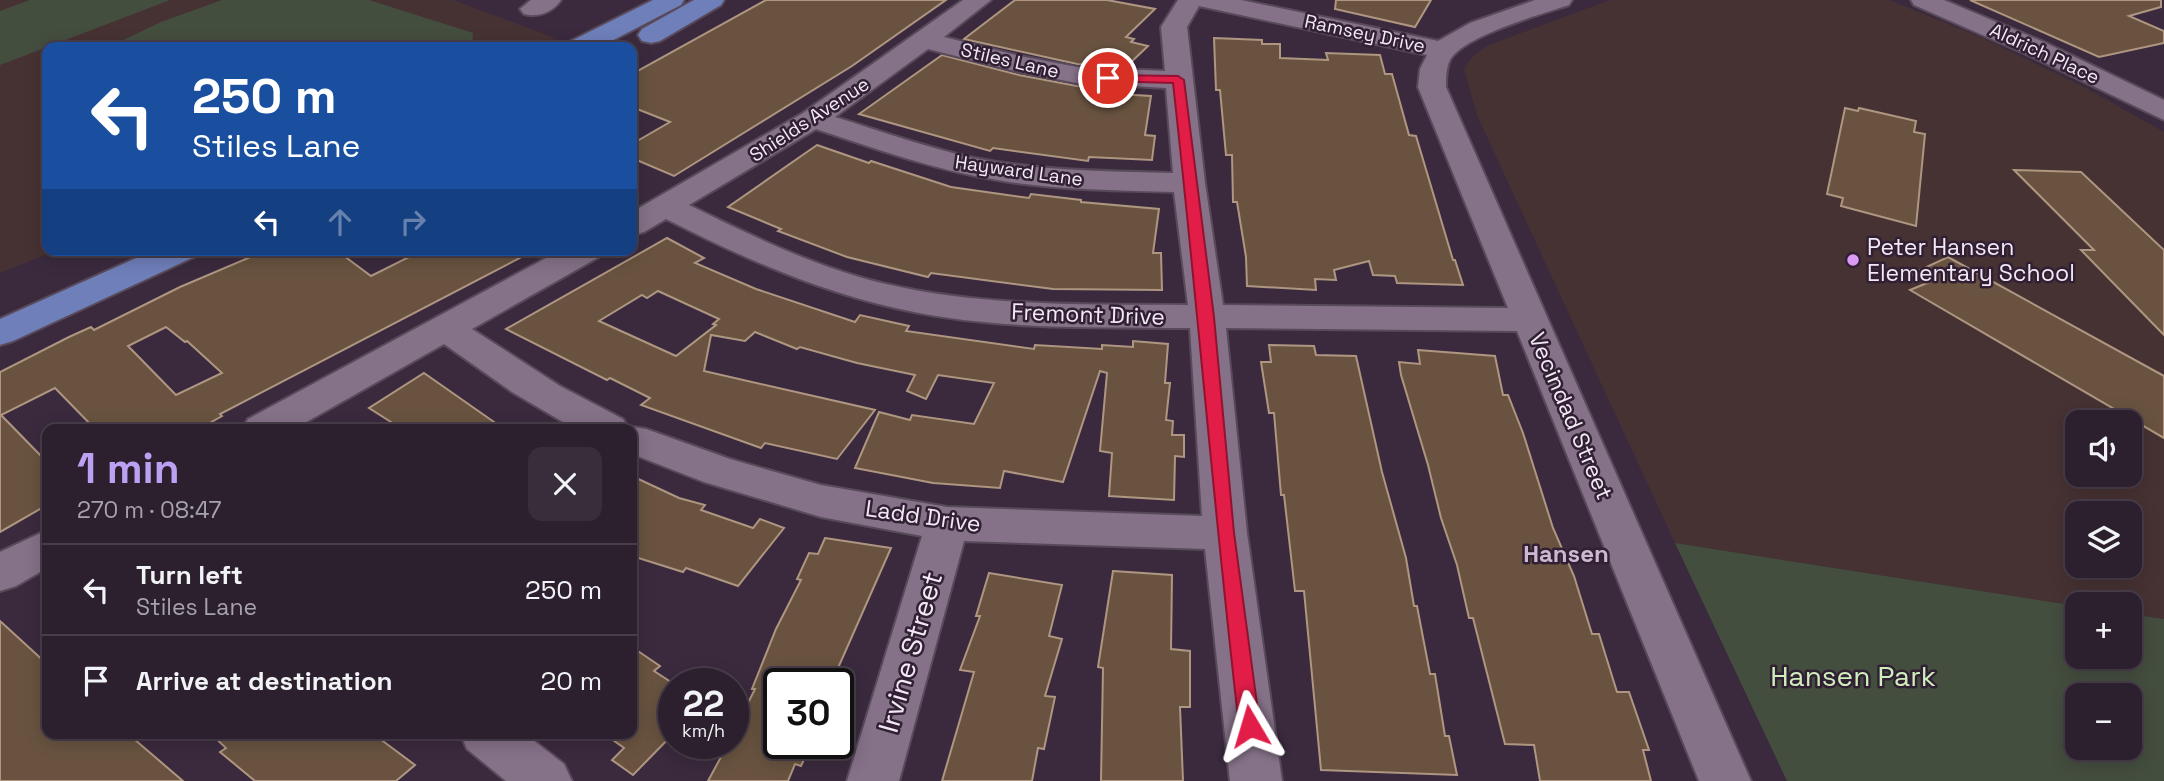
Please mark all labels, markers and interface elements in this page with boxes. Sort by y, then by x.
street label: Ramsey Drive [1302,9,1427,58]
street label: Aldrich Place [1986,17,2104,90]
street label: Stiles Lane [958,37,1061,84]
pin [1078,48,1138,108]
icon: arrive [1089,59,1127,97]
text: 250 m [192,65,337,127]
icon: left [77,70,168,161]
street label: Shields Avenue [745,71,874,167]
text: Stiles Lane [192,126,360,166]
street label: Hayward Lane [953,149,1084,192]
icon: left [248,203,286,241]
icon: ahead [321,203,359,241]
icon: right [394,203,432,241]
place label: Peter Hansen Elementary School [1867,232,2075,288]
marker: Peter Hansen Elementary School [1845,252,1861,268]
street label: Fremont Drive [1011,296,1165,332]
street label: Vecindad Street [1522,328,1620,504]
map controls [2065,410,2142,760]
button: sound [2065,410,2142,487]
text: 1 min [77,442,180,495]
button: close [528,447,602,521]
street label: Ladd Drive [863,493,983,539]
text: 270 m · 08:47 [77,495,222,525]
button: layers [2065,501,2142,578]
district label: Hansen [1523,538,1609,569]
text: Turn left [136,558,243,592]
street label: Irvine Street [870,567,950,737]
icon: left [77,571,115,609]
text: 250 m [525,573,602,607]
text: Stiles Lane [136,592,257,622]
button: + [2065,592,2142,669]
park label: Hansen Park [1770,658,1936,694]
icon: arrive [77,662,115,700]
text: Arrive at destination [136,664,393,698]
text: 20 m [541,664,602,698]
speed limit sign: 30 [763,668,854,759]
text: 22 [683,682,724,726]
button: − [2065,683,2142,760]
position arrow [1213,689,1287,763]
text: km/h [682,719,725,742]

